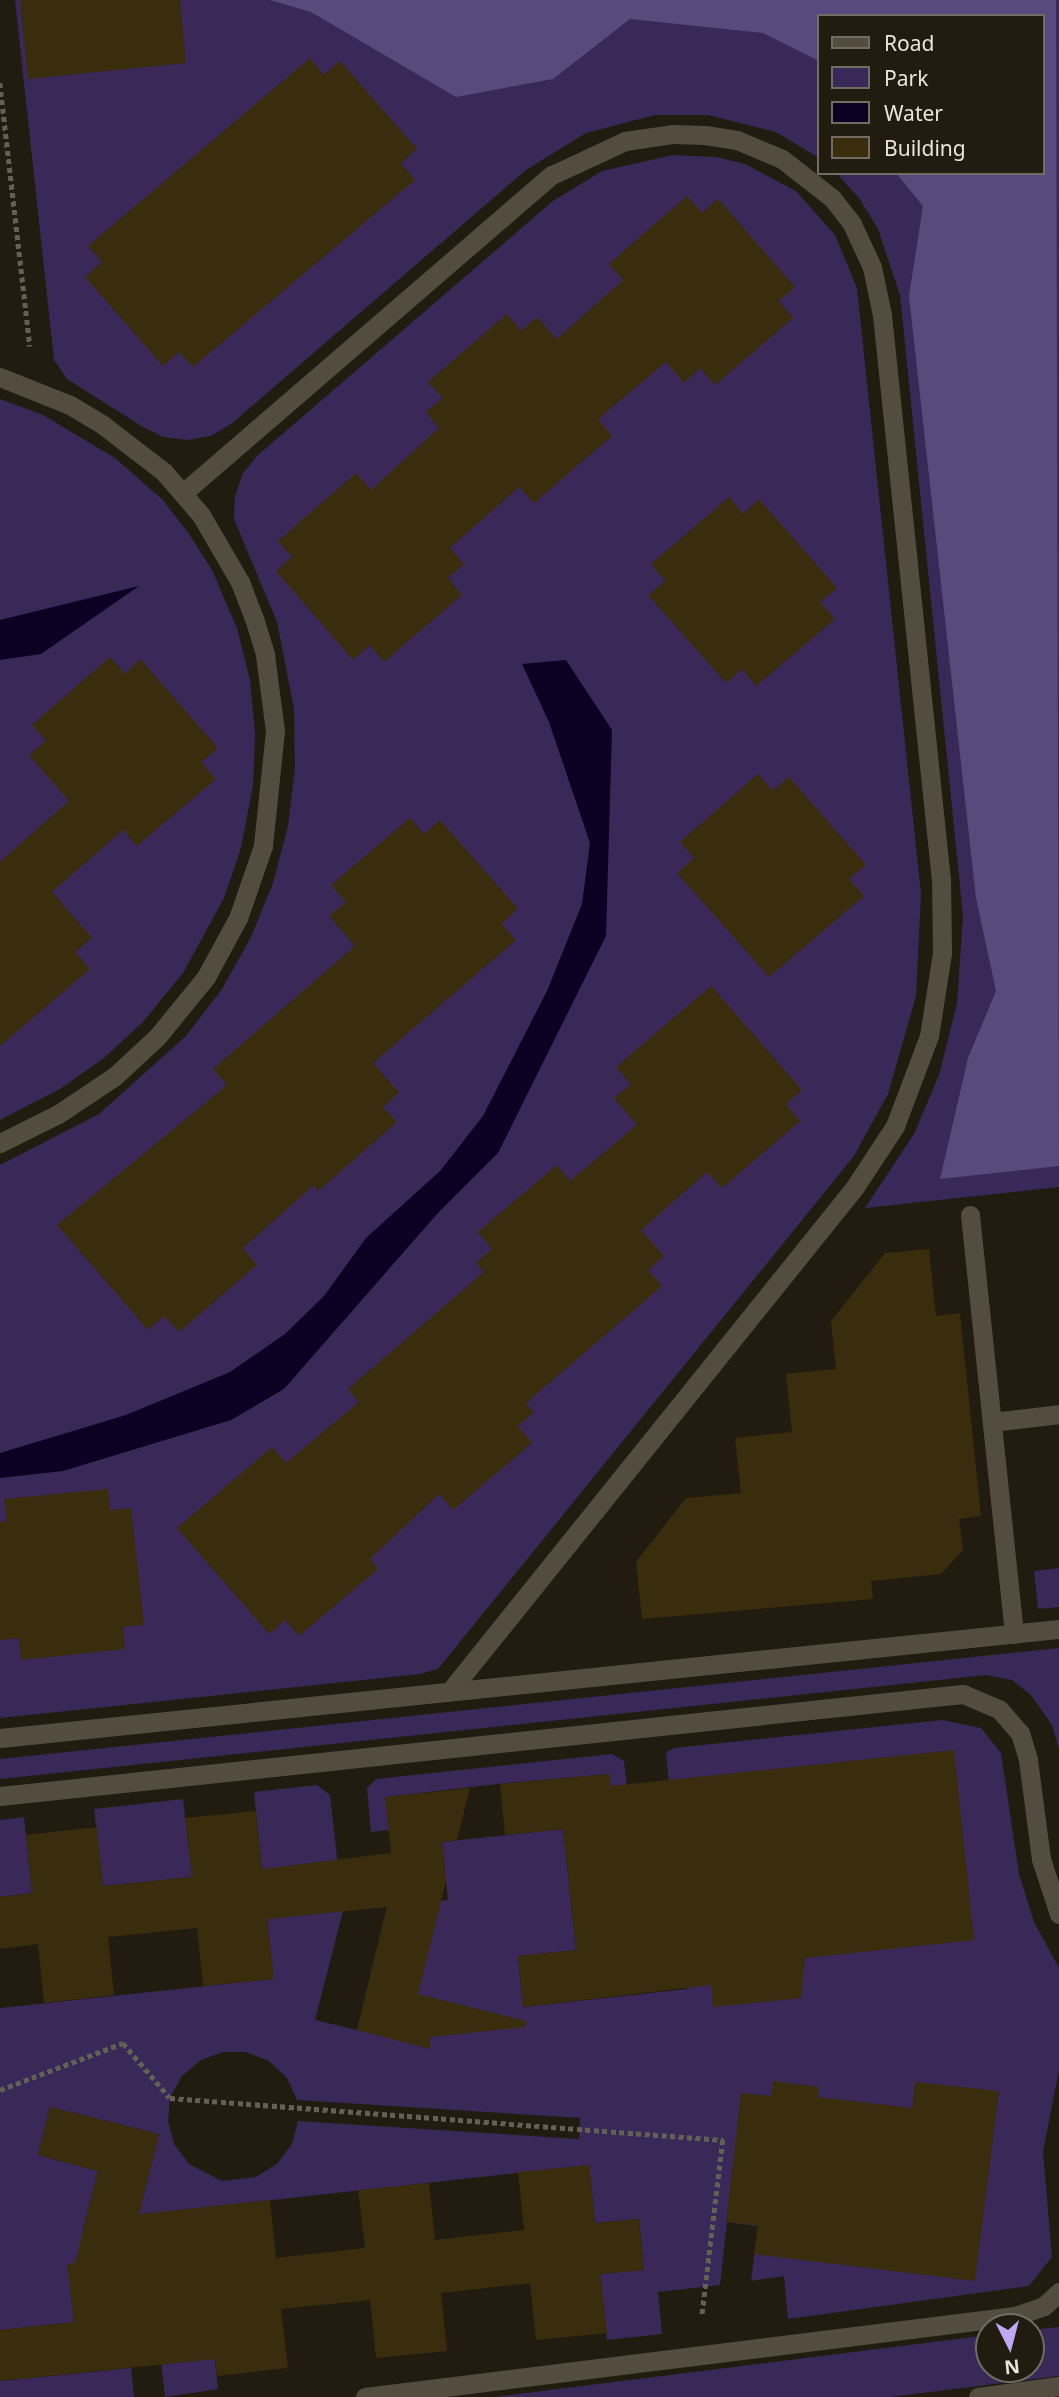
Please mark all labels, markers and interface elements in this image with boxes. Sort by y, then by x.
legend [818,14,1045,175]
text: Road [884,29,934,57]
text: Park [884,64,928,92]
text: Water [884,99,943,127]
text: Building [884,134,966,162]
north arrow [975,2313,1045,2383]
text: N [1003,2353,1021,2381]

